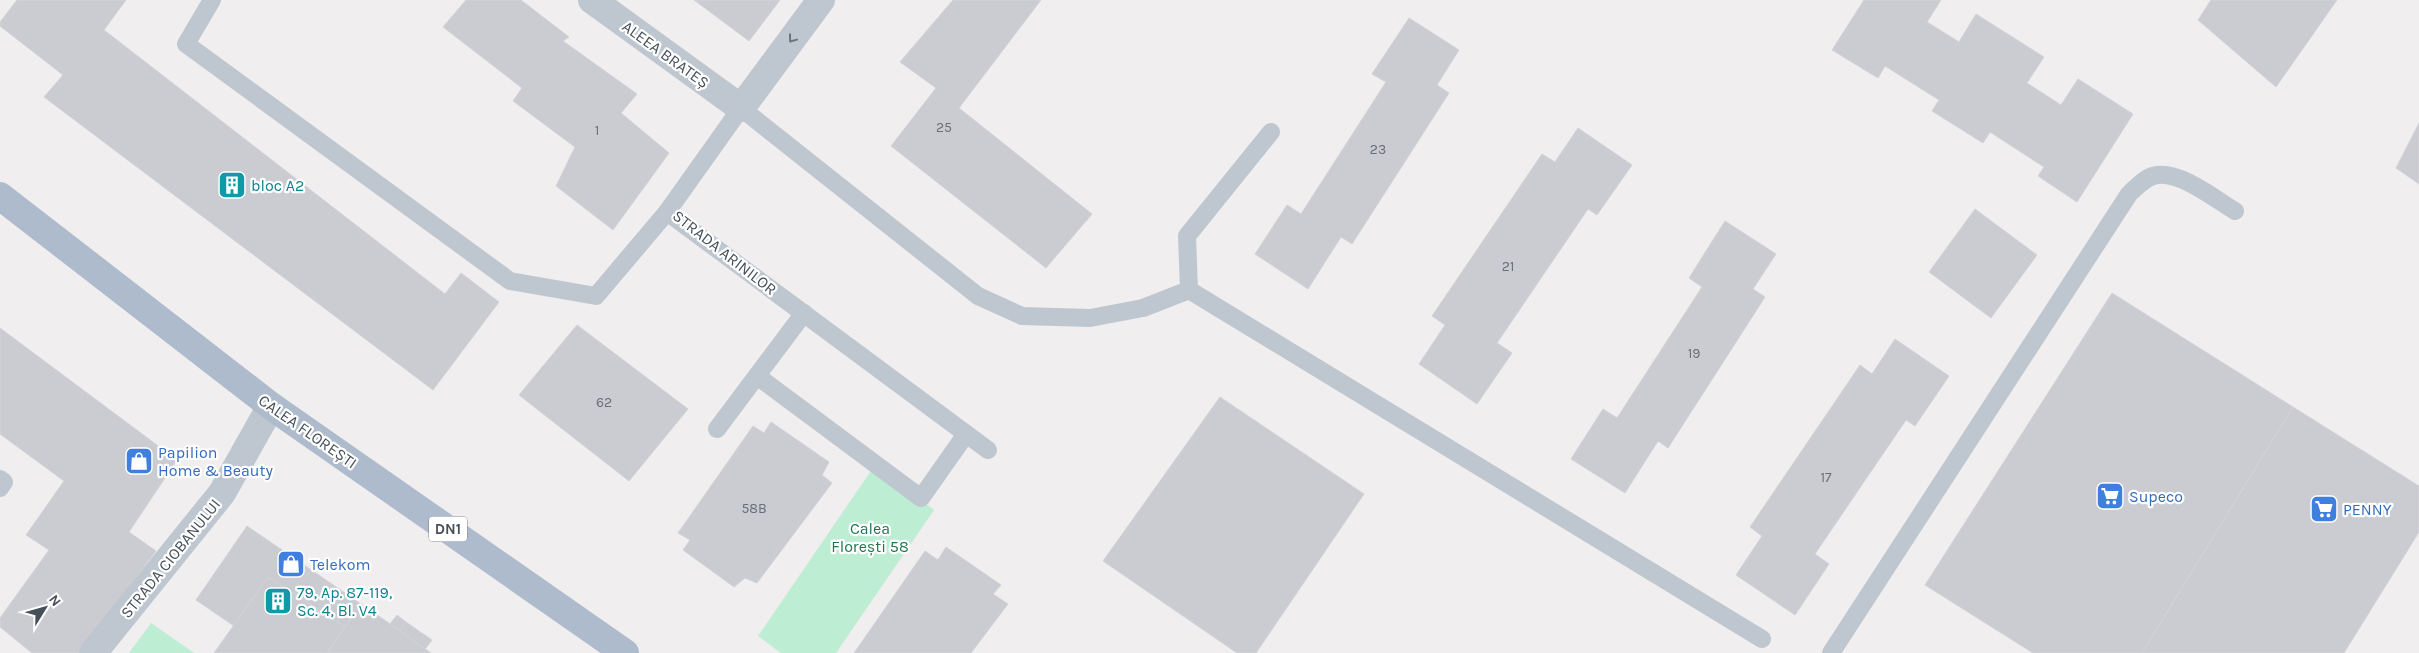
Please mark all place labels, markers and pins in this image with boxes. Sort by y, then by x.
building icon: bloc A2 [217,170,247,200]
place label: bloc A2 [251,176,304,195]
place label: Papilion Home & Beauty [158,443,274,480]
shop icon: Papilion Home & Beauty [124,446,154,476]
supermarket icon: Supeco [2095,481,2125,511]
place label: Supeco [2129,487,2183,506]
supermarket icon: PENNY [2309,494,2339,524]
place label: PENNY [2343,500,2392,519]
shop icon: Telekom [276,549,306,579]
place label: Telekom [310,555,370,574]
place label: 79, Ap. 87-119, Sc. 4, Bl. V4 [297,583,392,620]
building icon: 79, Ap. 87-119, Sc. 4, Bl. V4 [263,586,293,616]

